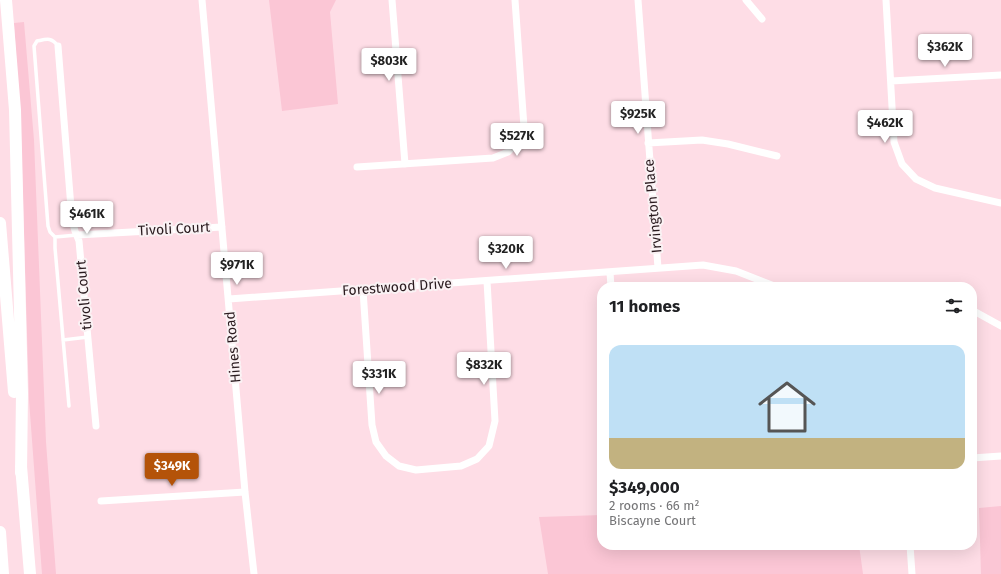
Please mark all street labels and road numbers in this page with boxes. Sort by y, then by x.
street label: Irvington Place [640,158,666,254]
street label: Tivoli Court [137,219,211,239]
street label: tivoli Court [72,258,96,331]
street label: Forestwood Drive [342,275,452,299]
street label: Hines Road [221,310,245,384]

